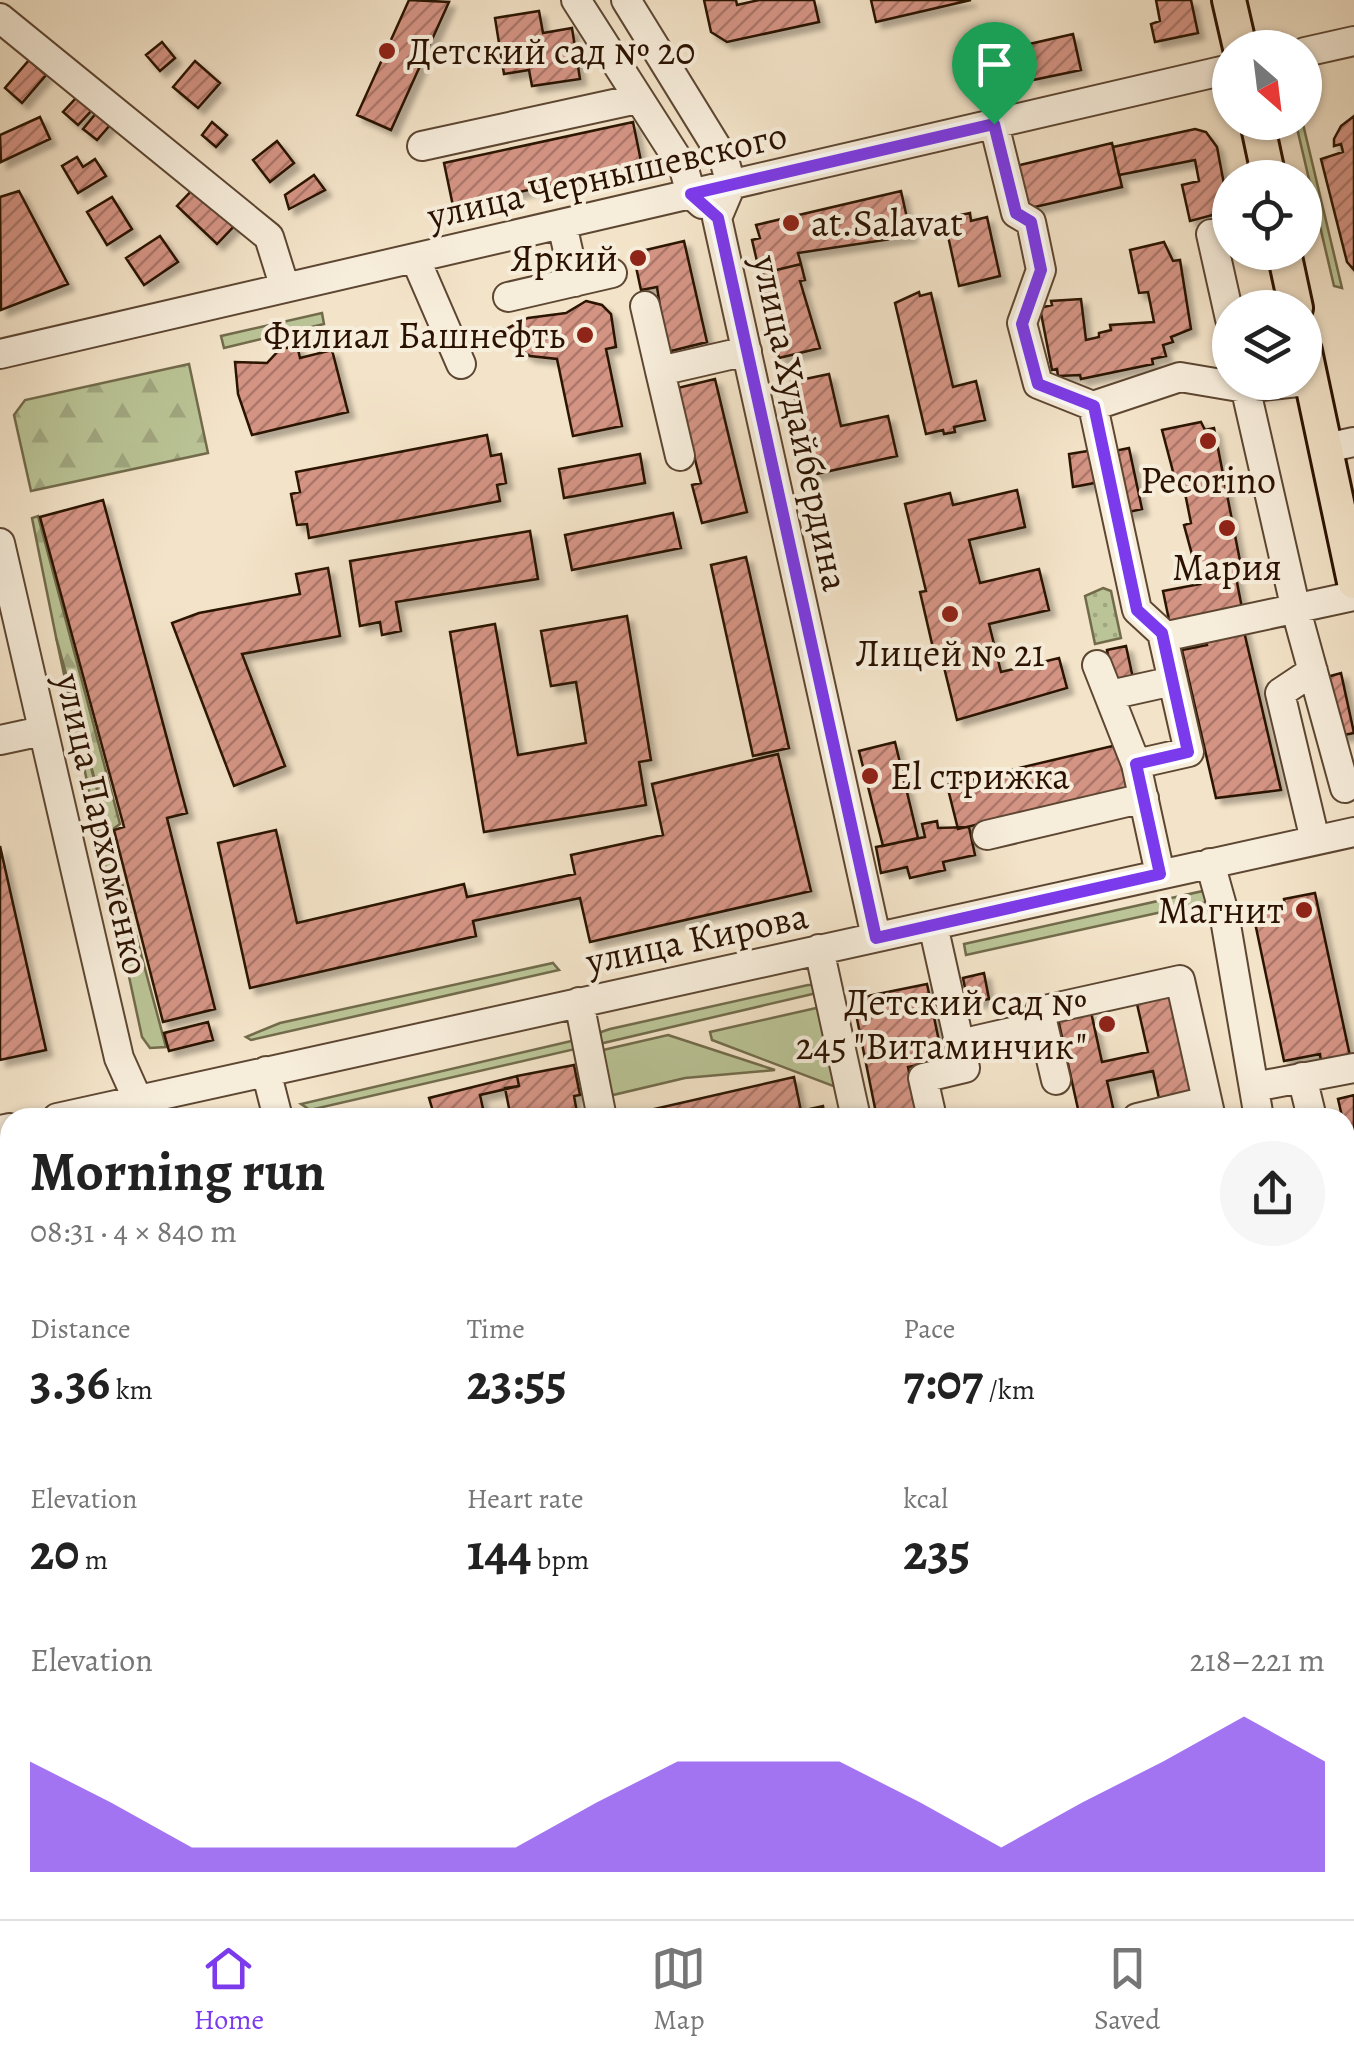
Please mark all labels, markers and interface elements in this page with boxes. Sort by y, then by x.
pin [952,22,1037,125]
place label: Детский сад № 20 [407,25,696,77]
north arrow [1212,30,1322,140]
map controls [1212,30,1322,400]
icon: arrive [967,37,1022,92]
marker: Детский сад № 20 [376,40,398,62]
street label: улица Чернышевского [421,108,792,242]
button: locate [1212,160,1322,270]
place label: at.Salavat [811,197,963,249]
marker: at.Salavat [780,212,802,234]
place label: Яркий [510,232,618,284]
marker: Яркий [627,247,649,269]
street label: улица Худайбердина [740,249,862,596]
button: layers [1212,290,1322,400]
place label: Филиал Башнефть [264,309,565,361]
marker: Филиал Башнефть [574,324,596,346]
marker: Pecorino [1197,430,1219,452]
place label: Pecorino [1140,454,1276,506]
marker: Мария [1216,517,1238,539]
place label: Мария [1172,541,1282,593]
marker: Лицей № 21 [939,603,961,625]
place label: Лицей № 21 [855,627,1045,679]
street label: улица Пархоменко [43,667,163,980]
place label: El стрижка [890,750,1070,802]
marker: El стрижка [859,765,881,787]
place label: Магнит [1158,884,1284,936]
street label: улица Кирова [580,889,813,987]
marker: Магнит [1293,899,1315,921]
place label: Детский сад № 245 "Витаминчик" [795,976,1087,1072]
marker: Детский сад № 245 "Витаминчик" [1096,1013,1118,1035]
text: Morning run [30,1134,325,1209]
button: share [1220,1141,1325,1246]
text: 08:31 · 4 × 840 m [30,1209,237,1253]
text: Distance [30,1310,130,1348]
text: Time [467,1310,525,1348]
text: Pace [903,1310,955,1348]
text: 3.36 [30,1348,110,1416]
text: 23:55 [467,1348,567,1416]
text: 7:07 [903,1348,983,1416]
text: km [110,1371,153,1409]
text: /km [983,1371,1035,1409]
text: Elevation [30,1480,137,1518]
text: Heart rate [467,1480,584,1518]
text: kcal [903,1480,948,1518]
text: 20 [30,1518,79,1586]
text: 144 [467,1518,532,1586]
text: 235 [903,1518,970,1586]
text: m [79,1541,108,1579]
text: bpm [532,1541,589,1579]
text: Elevation [30,1638,153,1682]
text: 218–221 m [1190,1638,1325,1682]
tab: Home [194,1941,264,2039]
tab: Map [651,1941,706,2039]
tab: Saved [1094,1941,1160,2039]

